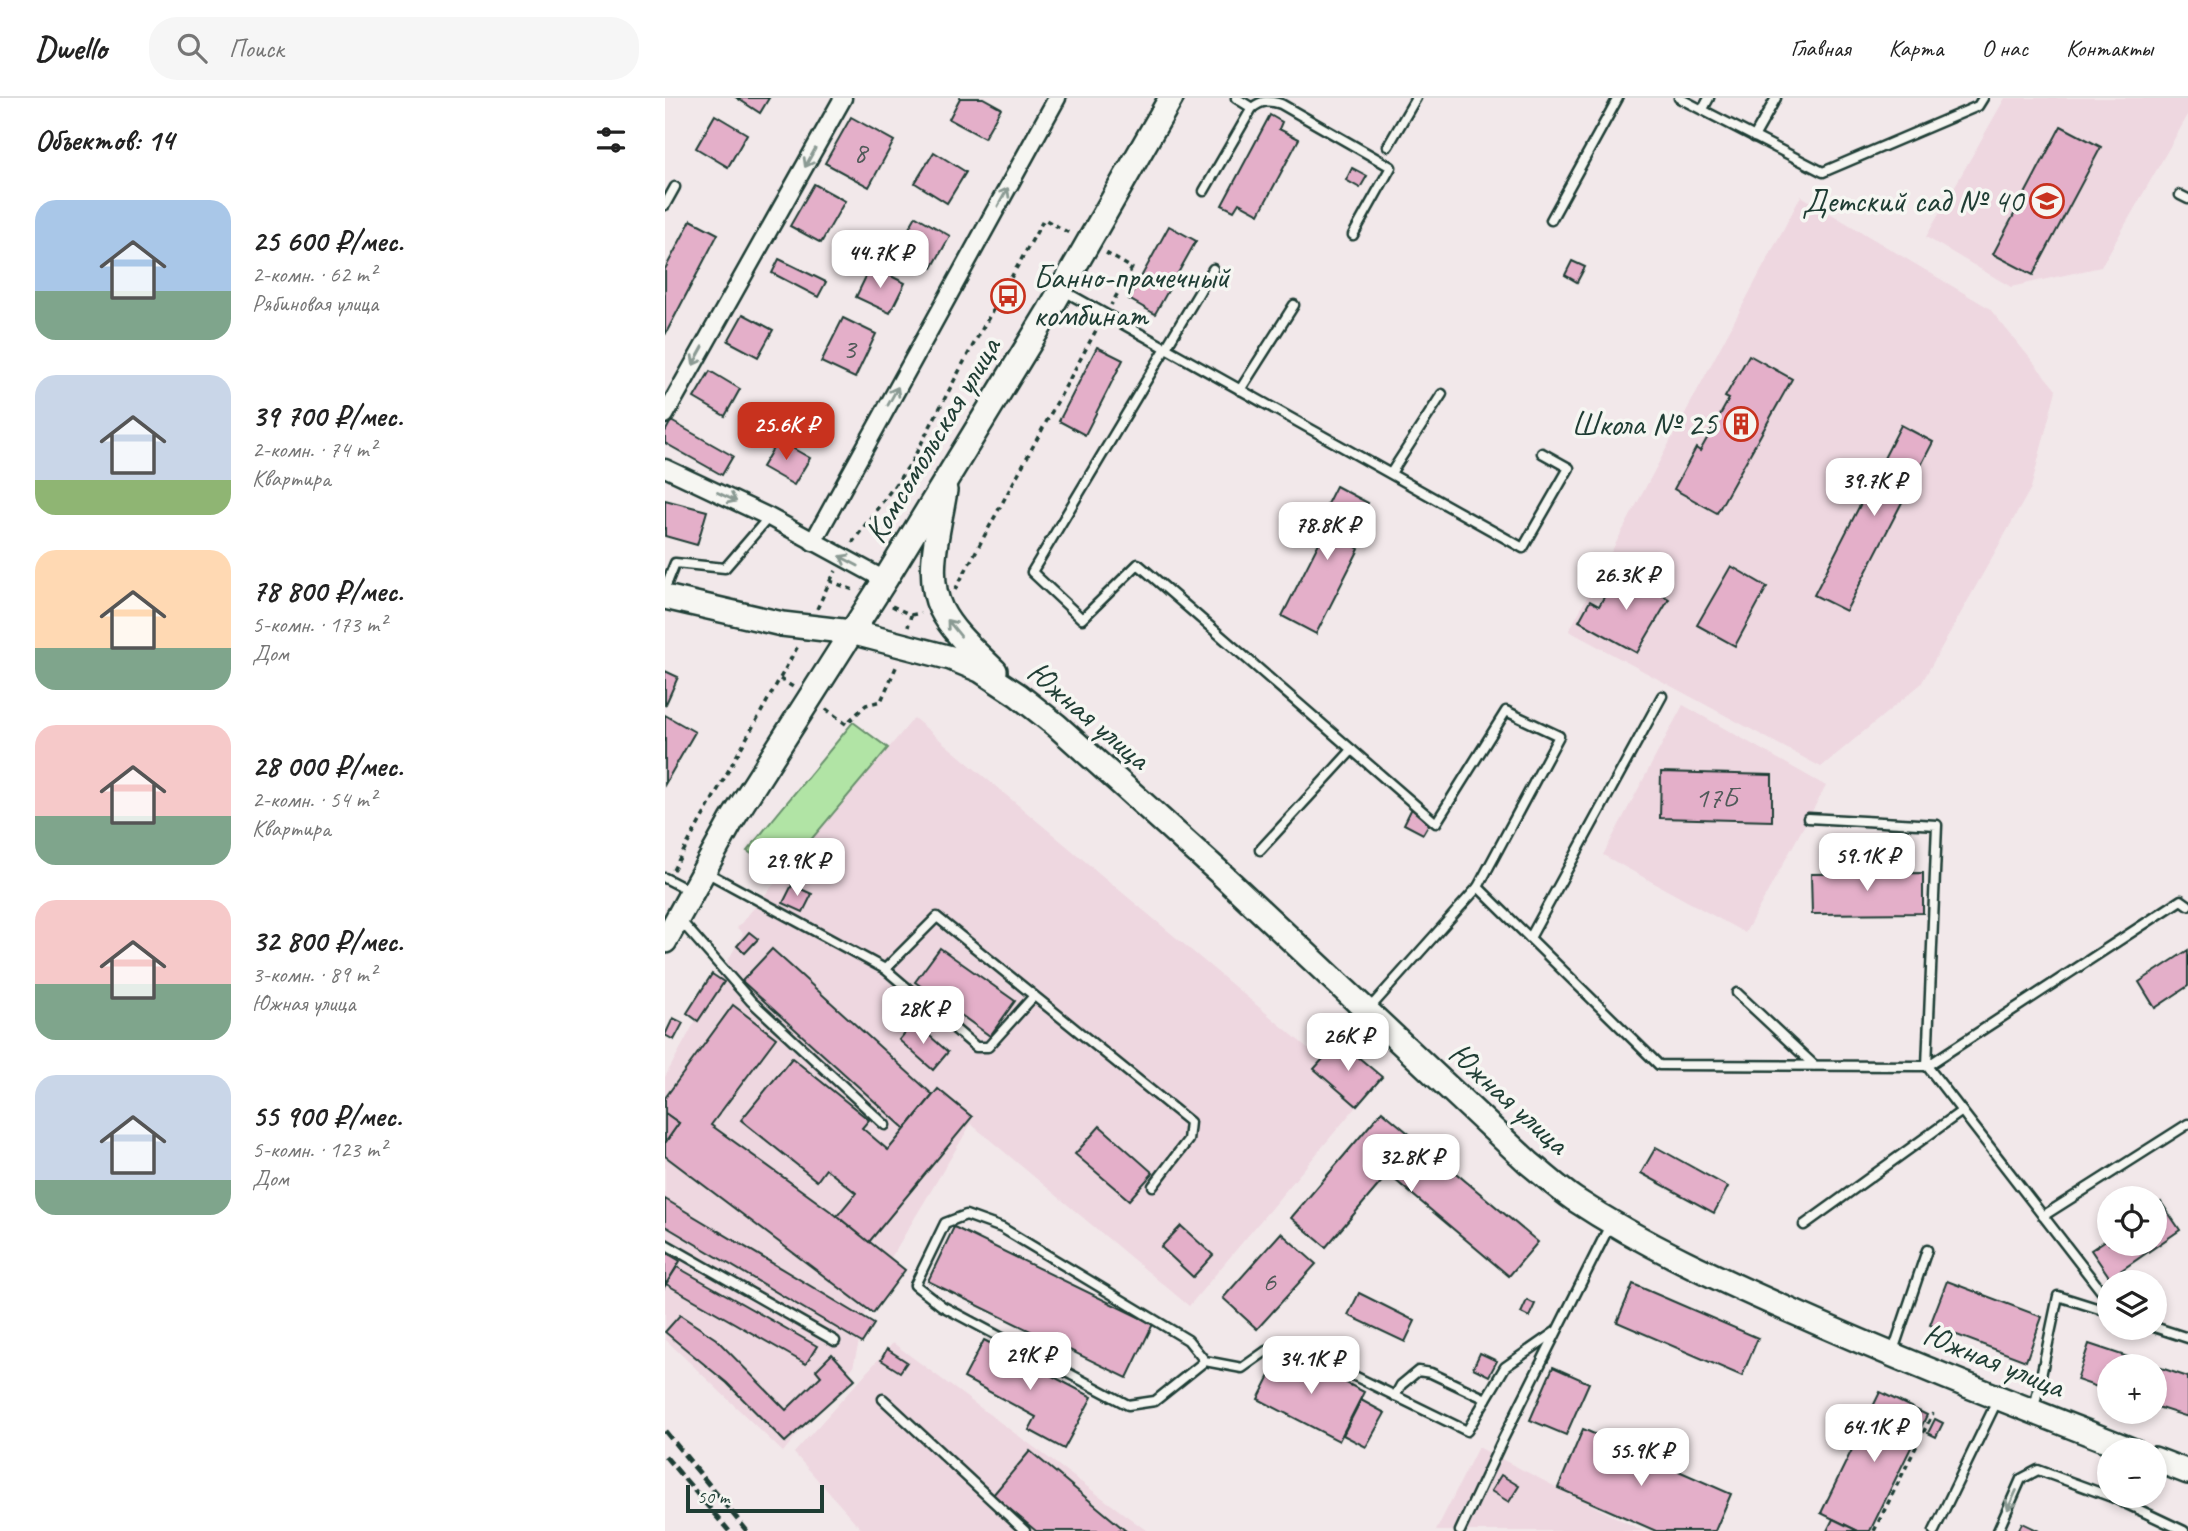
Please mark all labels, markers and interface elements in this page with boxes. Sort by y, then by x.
search box [149,17,639,80]
text: Dwello [35,27,107,69]
icon: search [173,29,211,67]
text: Поиск [229,32,284,65]
text: Главная [1790,33,1851,63]
text: Карта [1889,33,1943,63]
text: О нас [1981,33,2028,63]
text: Контакты [2066,33,2153,63]
text: Объектов: 14 [35,121,174,159]
icon: filters [592,121,630,159]
house number: 8 [853,133,869,171]
one-way arrow [803,147,817,167]
place label: Детский сад № 40 [1802,180,2025,222]
school or university icon: Детский сад № 40 [2028,182,2066,220]
one-way arrow [997,187,1010,208]
text: 25 600 ₽/мес. [252,222,403,260]
icon: home [91,228,175,312]
pin: 44.7K ₽ [815,230,945,290]
text: 44.7K ₽ [848,238,912,267]
place label: Банно-прачечный комбинат [1033,256,1231,336]
text: 2-комн. · 62 m² [252,260,376,289]
bus stop icon: Банно-прачечный комбинат [989,277,1027,315]
text: Рябиновая улица [252,289,378,318]
street label: Комсомольская улица [854,328,1011,550]
house number: 3 [842,329,858,367]
one-way arrow [691,345,704,366]
one-way arrow [886,387,900,407]
text: 39 700 ₽/мес. [252,397,403,435]
pin: 25.6K ₽ [721,402,851,462]
icon: home [91,403,175,487]
place label: Школа № 25 [1571,403,1719,445]
building icon: Школа № 25 [1722,405,1760,443]
text: 25.6K ₽ [754,410,818,439]
text: 2-комн. · 74 m² [252,435,376,464]
pin: 39.7K ₽ [1809,458,1939,518]
text: Квартира [252,464,330,493]
text: 39.7K ₽ [1842,466,1906,495]
one-way arrow [716,491,737,504]
pin: 78.8K ₽ [1262,503,1392,562]
text: 78.8K ₽ [1295,510,1359,539]
pin: 26.3K ₽ [1561,552,1691,612]
one-way arrow [839,554,860,567]
text: 26.3K ₽ [1593,560,1659,589]
text: 78 800 ₽/мес. [252,572,403,610]
icon: home [91,578,175,662]
text: 5-комн. · 173 m² [252,610,386,639]
one-way arrow [947,619,962,637]
text: Дом [252,639,289,668]
street label: Южная улица [1019,651,1161,780]
text: 28 000 ₽/мес. [252,747,403,785]
icon: home [91,753,175,837]
house number: 17Б [1695,778,1742,816]
text: 2-комн. · 54 m² [252,785,376,814]
text: Квартира [252,814,330,843]
pin: 59.1K ₽ [1802,834,1932,893]
pin: 29.9K ₽ [732,838,862,898]
text: 59.1K ₽ [1835,841,1899,870]
text: 29.9K ₽ [765,846,829,875]
text: 32 800 ₽/мес. [252,922,403,960]
icon: home [91,928,175,1012]
text: 3-комн. · 89 m² [252,960,376,989]
pin: 28K ₽ [874,986,972,1046]
text: Южная улица [252,989,355,1018]
text: 28K ₽ [898,994,948,1023]
pin: 26K ₽ [1299,1014,1397,1073]
text: 26K ₽ [1323,1021,1373,1050]
street label: Южная улица [1440,1033,1579,1164]
text: 55 900 ₽/мес. [252,1097,402,1135]
icon: home [91,1103,175,1187]
pin: 32.8K ₽ [1346,1134,1476,1194]
text: 5-комн. · 123 m² [252,1135,386,1164]
text: 32.8K ₽ [1379,1142,1443,1171]
text: Дом [252,1164,289,1193]
map controls [2097,1186,2167,1508]
button: locate [2097,1186,2167,1256]
house number: 6 [1262,1262,1277,1300]
button: layers [2097,1270,2167,1340]
street label: Южная улица [1917,1313,2072,1408]
pin: 29K ₽ [981,1332,1079,1392]
pin: 34.1K ₽ [1246,1336,1376,1396]
text: 29K ₽ [1005,1340,1055,1369]
text: 34.1K ₽ [1279,1344,1343,1373]
button: + [2097,1354,2167,1424]
pin: 64.1K ₽ [1809,1404,1939,1464]
text: 64.1K ₽ [1841,1412,1907,1441]
pin: 55.9K ₽ [1576,1428,1706,1488]
text: 55.9K ₽ [1609,1436,1673,1465]
button: − [2097,1438,2167,1508]
scale bar [686,1482,824,1514]
text: 50 m [697,1485,729,1509]
one-way arrow [2004,1489,2018,1510]

